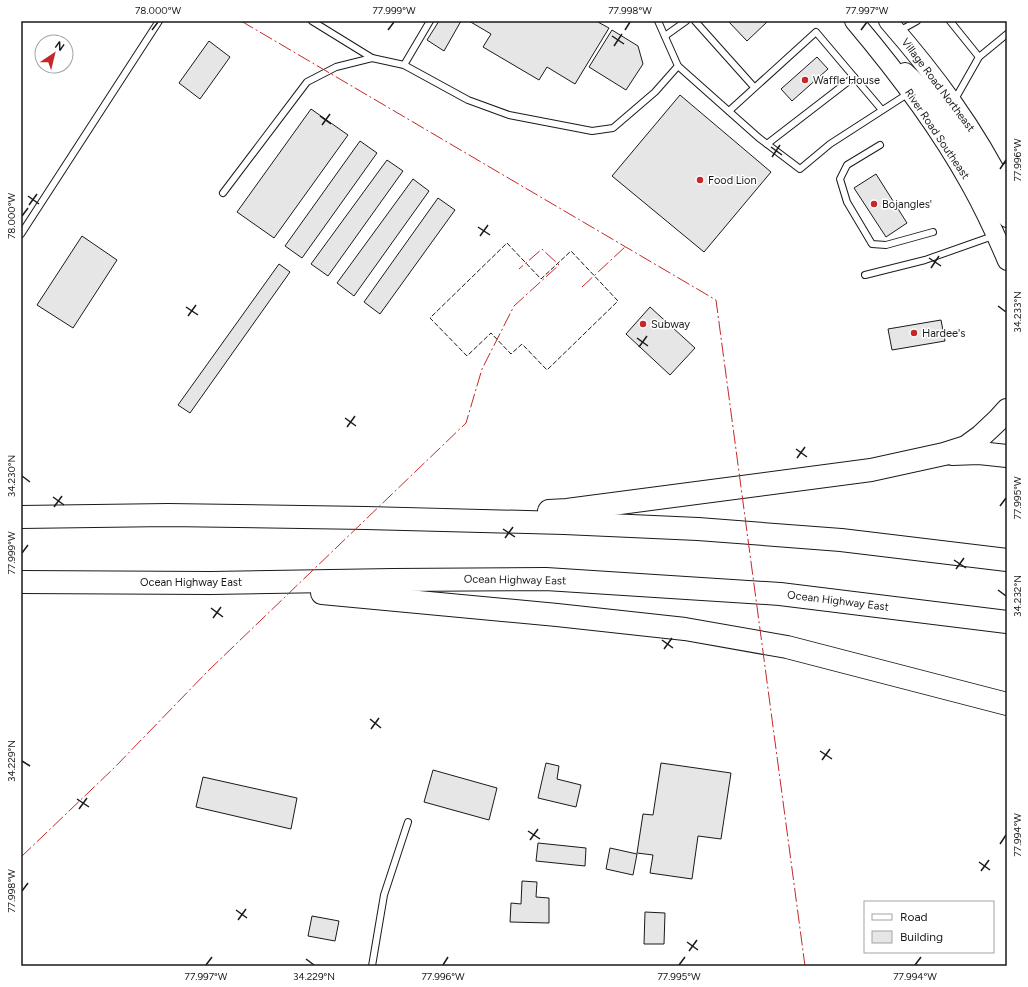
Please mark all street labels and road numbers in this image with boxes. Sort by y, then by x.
street label: Village Road Northeast [899,36,977,134]
street label: River Road Southeast [902,86,972,182]
street label: Ocean Highway East [464,573,566,587]
street label: Ocean Highway East [140,576,242,589]
street label: Ocean Highway East [786,588,890,614]

